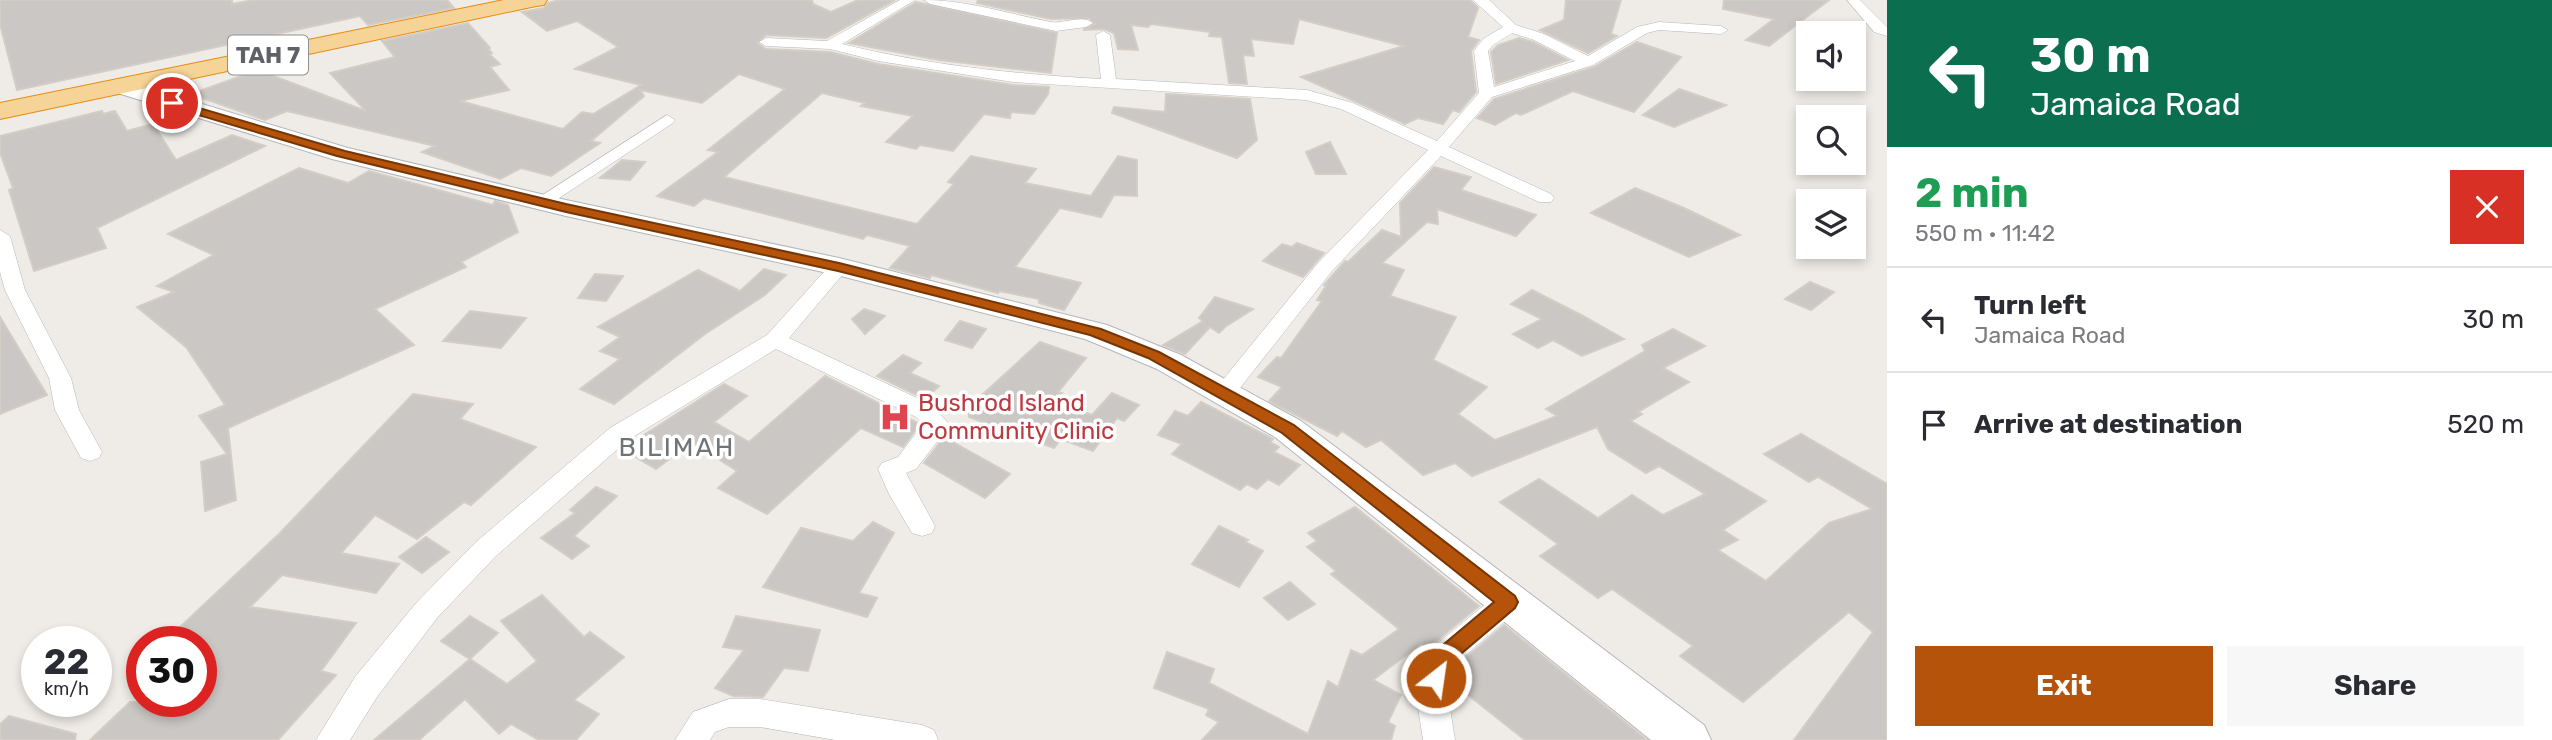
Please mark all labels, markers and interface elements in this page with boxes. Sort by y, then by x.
map controls [1796,21,1866,259]
button: sound [1796,21,1866,91]
text: 30 m [2030,26,2151,84]
icon: left [1915,28,2006,119]
road number: TAH 7 [228,36,308,74]
pin [142,73,202,133]
icon: arrive [153,84,191,122]
text: Jamaica Road [2030,85,2241,123]
button: search [1796,105,1866,175]
text: 2 min [1915,168,2029,218]
button: close [2450,170,2524,244]
button: layers [1796,189,1866,259]
text: 550 m · 11:42 [1915,219,2055,247]
text: Turn left [1974,290,2086,321]
icon: left [1915,301,1953,339]
text: 30 m [2462,304,2524,335]
text: Jamaica Road [1974,321,2125,349]
place label: Bushrod Island Community Clinic [918,389,1114,445]
hospital icon: Bushrod Island Community Clinic [878,400,912,434]
icon: arrive [1915,406,1953,444]
text: Arrive at destination [1974,409,2242,440]
text: 520 m [2447,409,2524,440]
district label: BILIMAH [619,432,735,463]
speed limit sign: 30 [126,626,217,717]
text: 22 [44,641,89,683]
position arrow [1399,641,1473,715]
button: Exit [1915,646,2213,726]
button: Share [2227,646,2524,726]
text: km/h [44,678,89,700]

